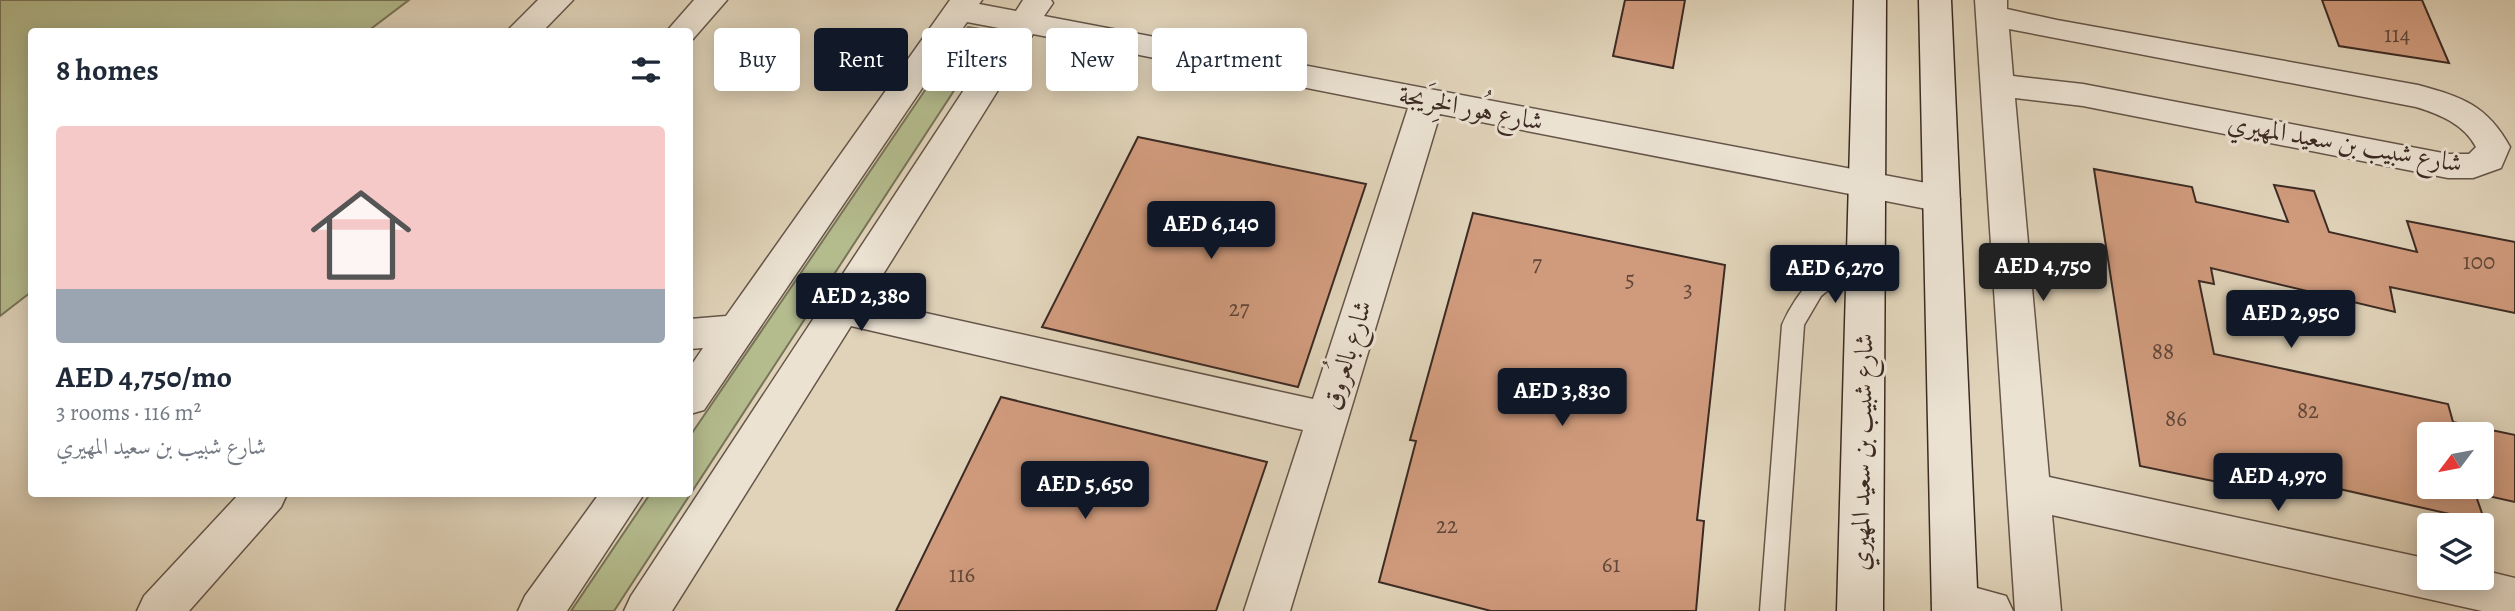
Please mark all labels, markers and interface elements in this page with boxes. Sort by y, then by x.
house number: 114 [2384,19,2410,50]
chip: Buy [714,28,800,91]
chip: Rent [814,28,908,91]
chip: Filters [922,28,1032,91]
chip: New [1046,28,1138,91]
chip: Apartment [1152,28,1307,91]
text: 8 homes [56,50,159,90]
icon: filters [627,51,665,89]
street label: شارع هُور الخِرَيجة [1395,73,1547,143]
street label: شارع شبيب بن سعيد المهيري [2224,105,2465,185]
icon: home [298,172,424,298]
pin: AED 6,140 [1131,202,1291,261]
text: AED 6,140 [1163,208,1259,239]
pin: AED 4,750 [1963,244,2123,303]
pin: AED 6,270 [1755,246,1915,305]
house number: 100 [2463,246,2495,277]
house number: 7 [1532,248,1542,279]
text: AED 4,750 [1995,250,2091,281]
text: AED 6,270 [1786,252,1884,283]
house number: 5 [1625,264,1635,295]
pin: AED 2,380 [781,274,941,333]
house number: 3 [1683,274,1693,305]
text: AED 2,380 [812,280,910,311]
pin: AED 2,950 [2211,290,2371,350]
house number: 27 [1229,293,1250,324]
street label: شارع بالعُروق [1310,295,1384,415]
text: AED 2,950 [2242,297,2340,328]
street label: شارع شبيب بن سعيد المهيري [1842,333,1886,571]
house number: 88 [2152,336,2174,367]
text: AED 4,750/mo [56,357,232,397]
pin: AED 3,830 [1482,368,1642,428]
text: AED 3,830 [1514,375,1610,406]
house number: 82 [2297,395,2319,426]
text: 3 rooms · 116 m² [56,397,201,428]
house number: 86 [2165,403,2187,434]
north arrow [2417,422,2494,499]
map controls [2417,422,2494,590]
text: شارع شبيب بن سعيد المهيري [56,431,266,462]
pin: AED 4,970 [2198,454,2358,513]
text: AED 4,970 [2229,460,2327,491]
pin: AED 5,650 [1005,462,1165,521]
text: AED 5,650 [1037,468,1133,499]
house number: 22 [1436,510,1458,541]
button: layers [2417,513,2494,590]
house number: 61 [1602,549,1620,580]
house number: 116 [949,559,975,590]

